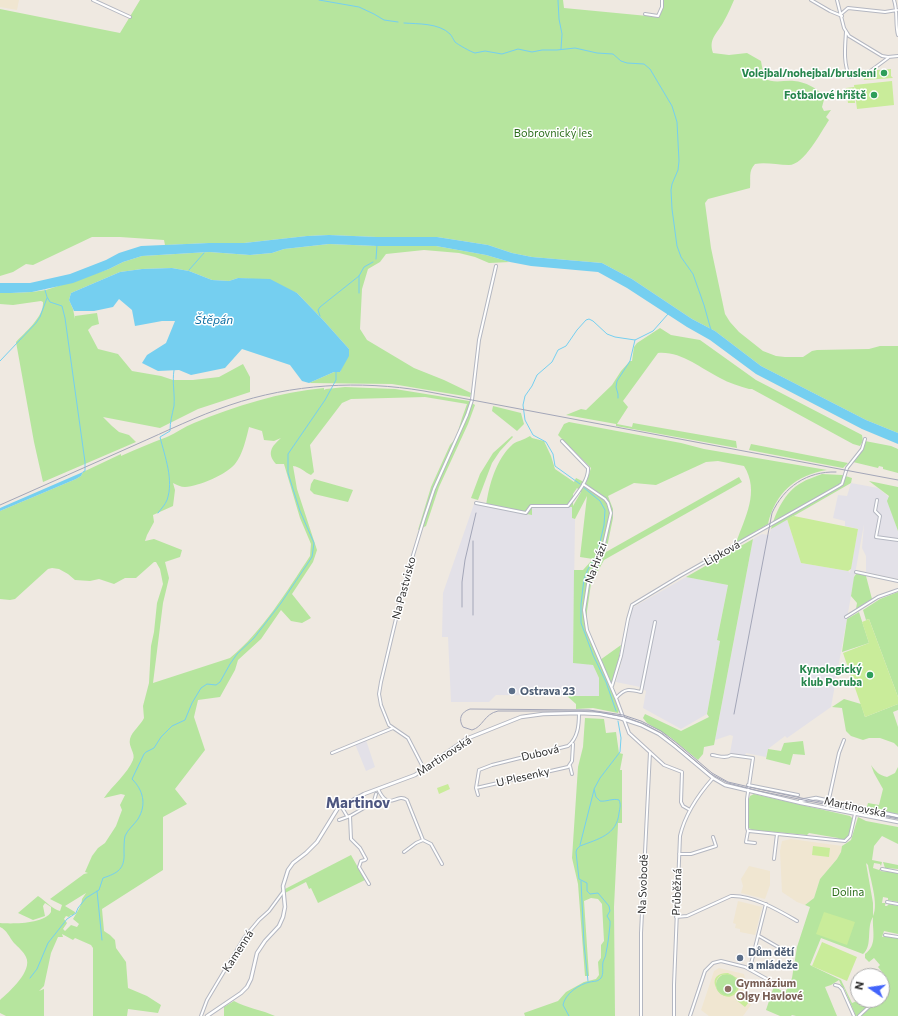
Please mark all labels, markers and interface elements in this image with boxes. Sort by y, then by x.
place label: Volejbal/nohejbal/bruslení [742,66,876,80]
marker: Volejbal/nohejbal/bruslení [879,68,889,78]
place label: Fotbalové hřiště [784,88,866,102]
marker: Fotbalové hřiště [869,90,879,100]
park label: Bobrovnický les [514,126,592,140]
water label: Štěpán [195,313,233,327]
street label: Lipková [702,538,742,568]
street label: Na Hrázi [582,541,610,585]
street label: Na Pastvisko [389,555,419,621]
place label: Kynologický klub Poruba [800,662,862,688]
marker: Kynologický klub Poruba [865,670,875,680]
place label: Ostrava 23 [520,684,575,698]
marker: Ostrava 23 [507,686,517,696]
street label: Martinovská [414,733,474,779]
street label: Dubová [520,742,560,764]
street label: U Plesenky [495,764,551,790]
district label: Martinov [326,794,390,812]
street label: Martinovská [823,794,887,820]
street label: Na Svobodě [635,854,651,914]
street label: Průběžná [670,868,684,916]
park label: Dolina [832,885,864,899]
street label: Kamenná [220,928,256,974]
place label: Dům dětí a mládeže [748,945,798,971]
marker: Dům dětí a mládeže [735,953,745,963]
north arrow [850,968,890,1008]
place label: Gymnázium Olgy Havlové [736,976,803,1002]
text: N [852,980,866,991]
marker: Gymnázium Olgy Havlové [723,984,733,994]

